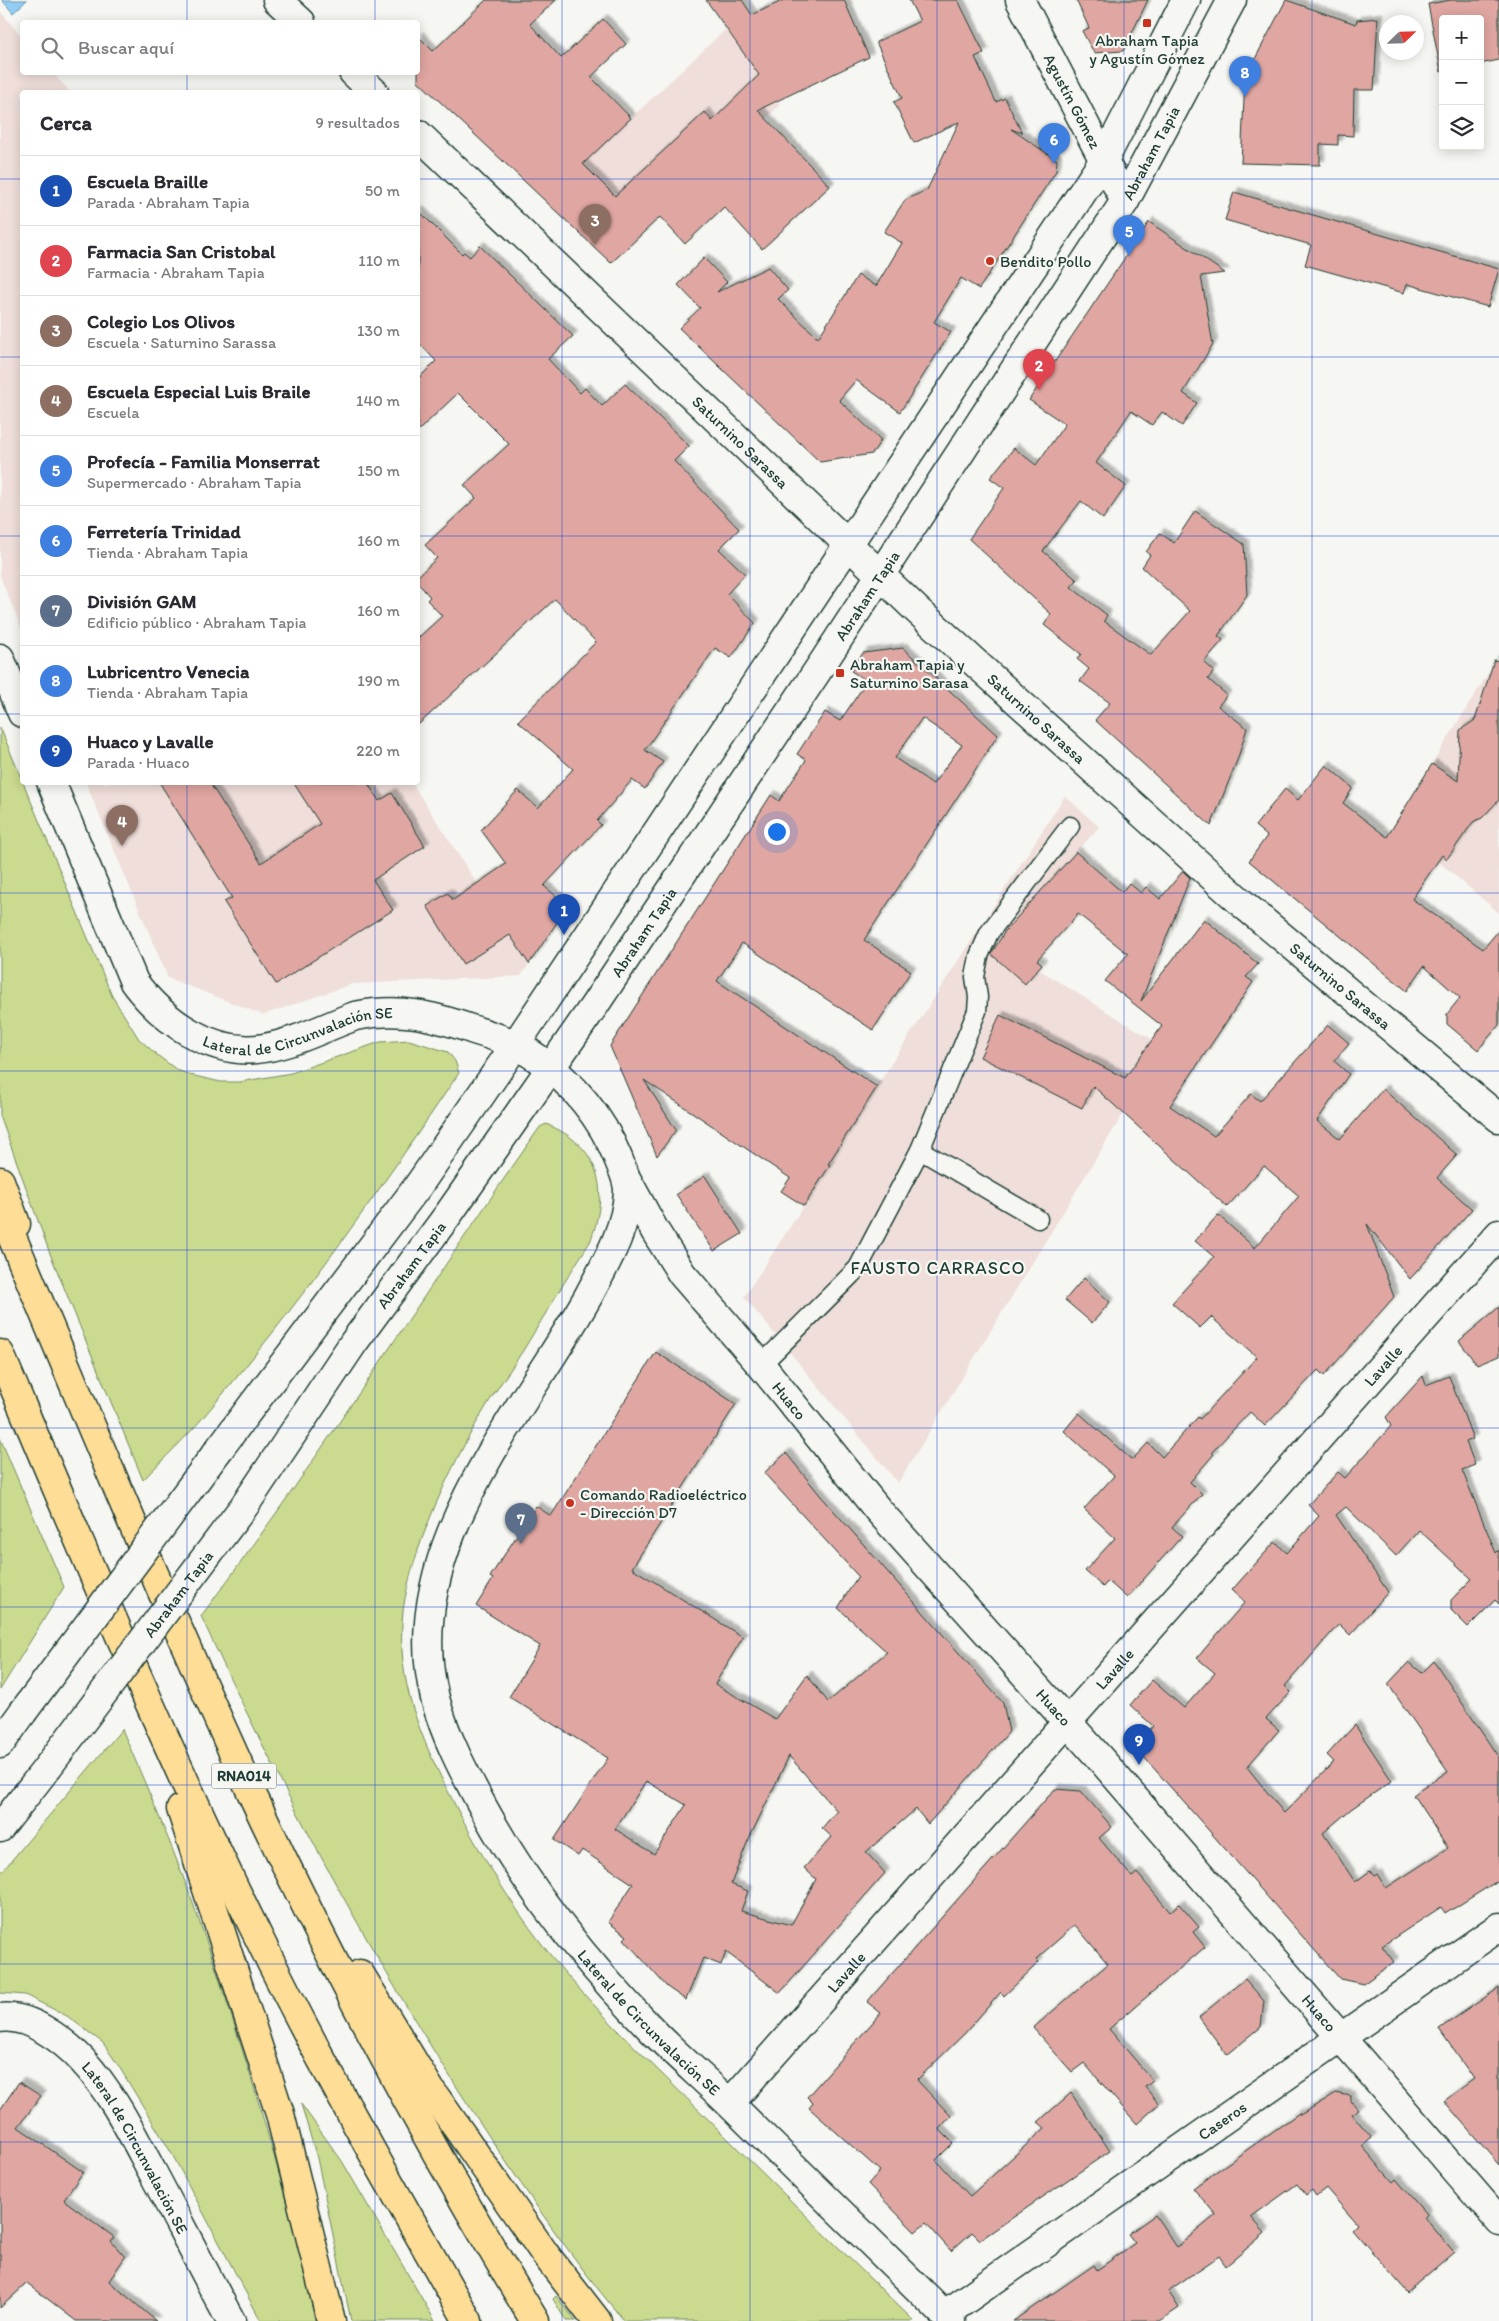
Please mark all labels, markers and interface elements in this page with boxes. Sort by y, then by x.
north arrow [1379,15,1424,60]
map controls [1439,15,1484,150]
button: + [1439,15,1484,60]
marker: Abraham Tapia y Agustín Gómez [1141,17,1153,29]
search box [20,20,420,75]
place label: Abraham Tapia y Agustín Gómez [1089,31,1205,68]
icon: search [38,34,66,62]
text: Buscar aquí [78,36,174,59]
street label: Agustín Gómez [1040,50,1106,152]
pin: 8 [1229,56,1261,97]
button: − [1439,60,1484,105]
street label: Abraham Tapia [1118,102,1183,203]
button: layers [1439,105,1484,150]
text: Cerca [40,110,92,135]
text: 9 resultados [315,113,400,132]
pin: 6 [1038,123,1070,164]
text: Escuela Braille [87,170,208,193]
text: 1 [52,181,60,200]
text: 50 m [365,181,400,200]
text: Parada · Abraham Tapia [87,193,250,212]
pin: 3 [579,204,611,245]
pin: 5 [1113,215,1145,256]
text: Farmacia San Cristobal [87,240,275,263]
text: 2 [52,251,60,270]
text: 110 m [358,251,400,270]
place label: Bendito Pollo [1000,252,1091,271]
marker: Bendito Pollo [984,255,996,267]
text: Farmacia · Abraham Tapia [87,263,265,282]
text: Colegio Los Olivos [87,310,235,333]
text: 3 [52,321,60,340]
text: 130 m [357,321,400,340]
text: Escuela · Saturnino Sarassa [87,333,276,352]
pin: 2 [1023,349,1055,390]
text: Escuela Especial Luis Braile [87,380,311,403]
text: 4 [51,391,61,410]
text: 140 m [356,391,400,410]
street label: Saturnino Sarassa [689,392,793,493]
text: Escuela [87,403,140,422]
text: Profecía - Familia Monserrat [87,450,320,473]
text: 5 [52,461,60,480]
text: 150 m [357,461,400,480]
text: Supermercado · Abraham Tapia [87,473,301,492]
text: Ferretería Trinidad [87,520,241,543]
text: 6 [52,531,60,550]
text: 160 m [357,531,400,550]
text: Tienda · Abraham Tapia [87,543,248,562]
street label: Abraham Tapia [831,547,903,644]
text: División GAM [87,590,197,613]
text: 7 [52,601,60,620]
text: 160 m [357,601,400,620]
text: Edificio público · Abraham Tapia [87,613,306,632]
place label: Abraham Tapia y Saturnino Sarasa [850,655,969,692]
text: Lubricentro Venecia [87,660,249,683]
marker: Abraham Tapia y Saturnino Sarasa [834,667,846,679]
street label: Saturnino Sarassa [984,669,1090,768]
text: 8 [52,671,60,690]
text: 190 m [357,671,400,690]
text: Tienda · Abraham Tapia [87,683,248,702]
text: Huaco y Lavalle [87,730,214,753]
text: 9 [52,741,60,760]
text: 220 m [356,741,400,760]
text: Parada · Huaco [87,753,190,772]
pin: 4 [106,805,138,846]
your location [764,819,790,845]
street label: Abraham Tapia [607,883,680,980]
pin: 1 [548,894,580,935]
street label: Saturnino Sarassa [1286,938,1396,1034]
street label: Lateral de Circunvalación SE [200,1003,393,1059]
street label: Abraham Tapia [373,1217,449,1312]
district label: FAUSTO CARRASCO [850,1257,1026,1279]
street label: Lavalle [1360,1341,1406,1390]
street label: Huaco [769,1378,811,1423]
place label: Comando Radioeléctrico - Dirección D7 [580,1485,747,1522]
marker: Comando Radioeléctrico - Dirección D7 [564,1497,576,1509]
pin: 7 [505,1503,537,1544]
street label: Abraham Tapia [139,1547,217,1641]
street label: Lavalle [1091,1644,1138,1693]
street label: Huaco [1032,1685,1076,1730]
pin: 9 [1123,1724,1155,1765]
road number: RNA014 [212,1764,276,1788]
street label: Lateral de Circunvalación SE [574,1945,724,2099]
street label: Lavalle [823,1947,869,1996]
street label: Huaco [1298,1990,1341,2036]
street label: Lateral de Circunvalación SE [78,2057,193,2237]
street label: Caseros [1194,2097,1250,2144]

